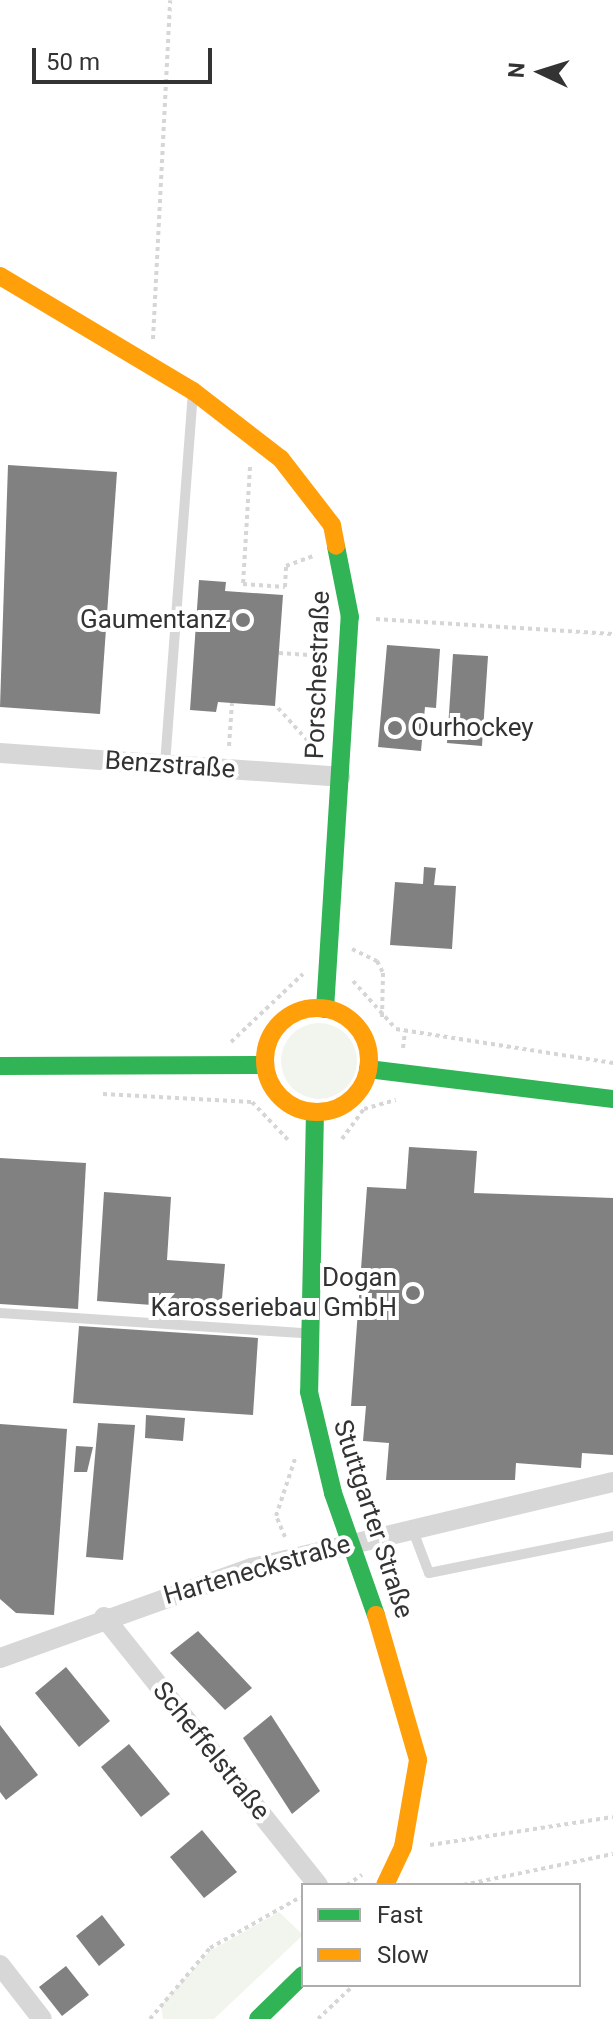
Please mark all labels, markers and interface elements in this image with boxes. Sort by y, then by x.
scale bar [36,32,216,82]
north arrow [501,32,581,112]
text: 50 m [46,48,100,76]
text: N [504,62,530,79]
street label: Porschestraße [299,590,337,760]
place label: Gaumentanz [80,604,227,636]
marker: Gaumentanz [234,611,252,629]
place label: Ourhockey [411,712,534,744]
marker: Ourhockey [386,719,404,737]
street label: Benzstraße [104,745,236,785]
place label: Dogan Karosseriebau GmbH [150,1262,397,1324]
marker: Dogan Karosseriebau GmbH [404,1284,422,1302]
street label: Stuttgarter Straße [326,1416,420,1622]
street label: Harteneckstraße [160,1528,354,1612]
street label: Scheffelstraße [146,1676,276,1826]
legend [301,1883,581,1987]
text: Fast [377,1901,423,1929]
text: Slow [377,1941,429,1969]

